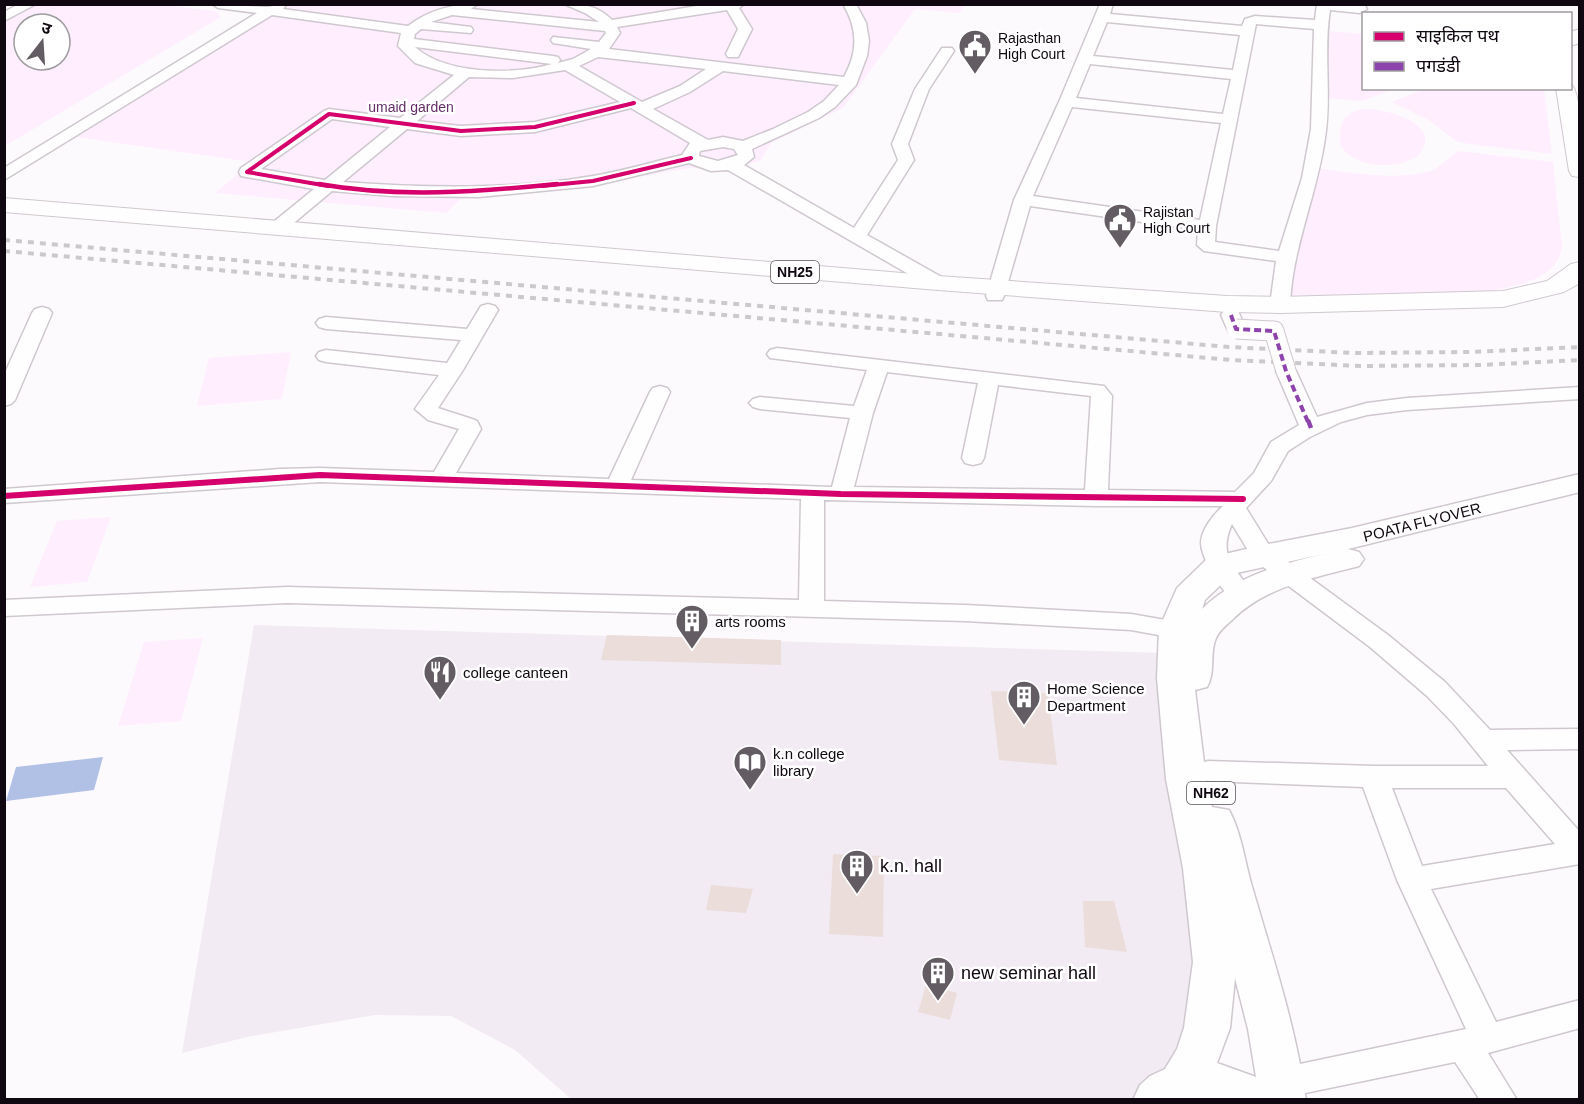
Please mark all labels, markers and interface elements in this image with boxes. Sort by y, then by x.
north arrow [12,12,72,72]
legend [1362,12,1572,90]
text: उ [39,19,54,38]
text: साइकिल पथ [1416,26,1500,46]
public building icon: Rajasthan High Court [957,28,993,75]
place label: Rajasthan High Court [998,30,1065,62]
text: पगडंडी [1416,56,1461,76]
park label: umaid garden [368,99,454,115]
public building icon: Rajistan High Court [1102,202,1138,249]
place label: Rajistan High Court [1143,204,1210,236]
road number: NH25 [771,261,819,283]
street label: POATA FLYOVER [1361,499,1483,545]
building icon: arts rooms [674,603,710,650]
place label: arts rooms [715,613,786,630]
restaurant icon: college canteen [422,654,458,701]
place label: college canteen [463,664,568,681]
building icon: Home Science Department [1006,679,1042,726]
place label: Home Science Department [1047,680,1145,714]
library icon: k.n college library [732,744,768,791]
place label: k.n college library [773,745,845,779]
road number: NH62 [1187,782,1235,804]
building icon: k.n. hall [839,848,875,895]
place label: k.n. hall [880,856,942,876]
building icon: new seminar hall [920,955,956,1002]
place label: new seminar hall [961,963,1096,983]

